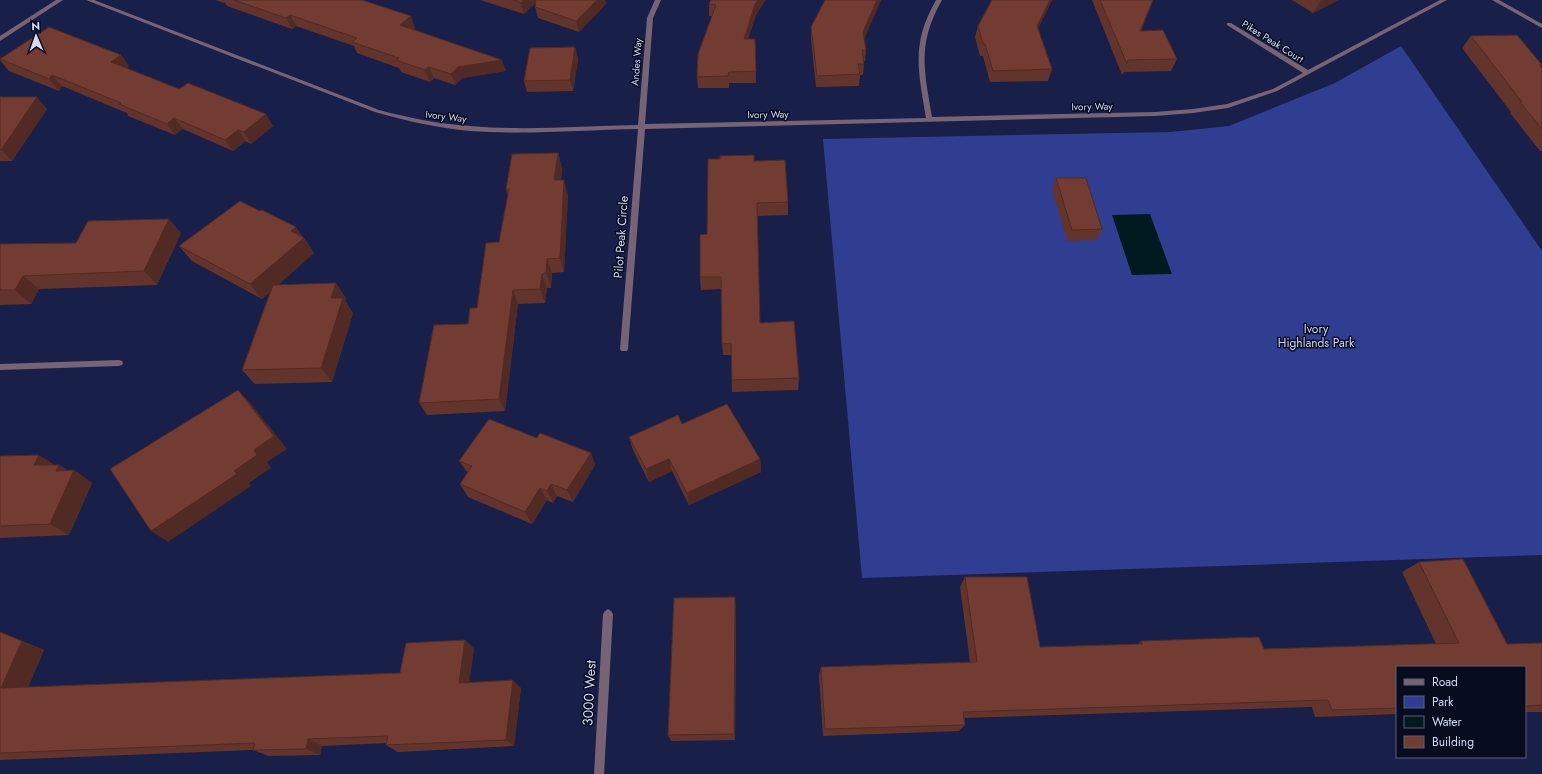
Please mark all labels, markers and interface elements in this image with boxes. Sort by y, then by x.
north arrow [16,16,56,56]
street label: Pikes Peak Court [1239,16,1307,67]
text: N [31,18,40,34]
street label: Andes Way [627,37,646,86]
street label: Ivory Way [1071,99,1113,114]
street label: Ivory Way [424,107,468,127]
street label: Ivory Way [747,107,789,122]
street label: Pilot Peak Circle [609,195,633,279]
park label: Ivory Highlands Park [1278,320,1355,352]
street label: 3000 West [577,659,601,726]
legend [1396,666,1526,758]
text: Road [1432,673,1458,691]
text: Park [1432,693,1454,711]
text: Water [1432,713,1463,731]
text: Building [1432,733,1474,751]

